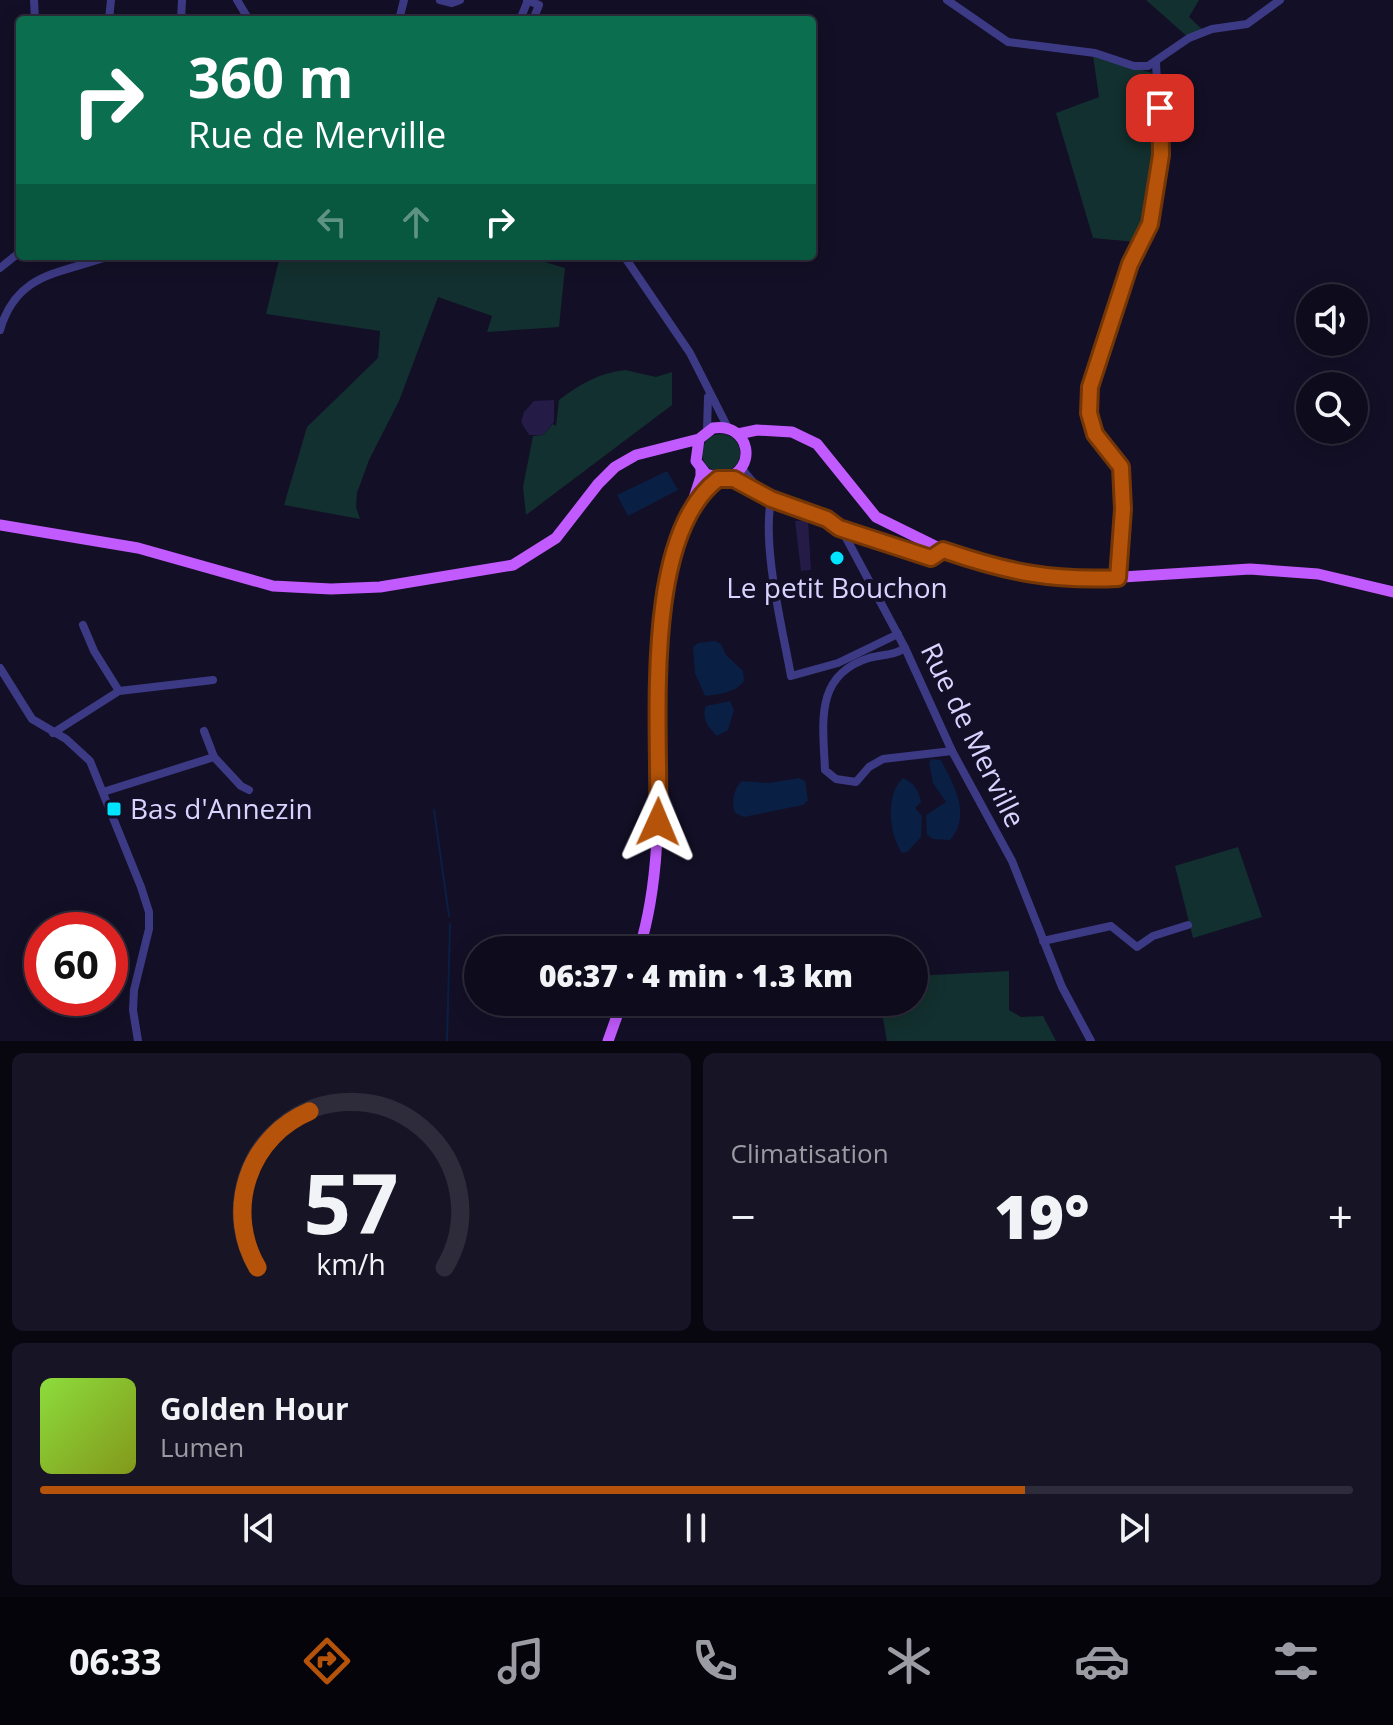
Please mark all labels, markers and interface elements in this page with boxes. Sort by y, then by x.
text: 360 m [188,38,354,114]
icon: right [56,48,160,152]
pin [1126,74,1194,142]
icon: arrive [1138,86,1182,130]
text: Rue de Merville [188,110,446,159]
icon: left [310,200,354,244]
icon: ahead [394,200,438,244]
icon: right [478,200,522,244]
map controls [1296,284,1368,444]
button: sound [1296,284,1368,356]
button: search [1296,372,1368,444]
marker: Le petit Bouchon [828,549,846,567]
place label: Le petit Bouchon [726,568,948,606]
street label: Rue de Merville [913,636,1035,833]
position arrow [616,780,700,864]
place label: Bas d'Annezin [130,789,313,827]
marker: Bas d'Annezin [105,800,123,818]
speed limit sign: 60 [24,912,128,1016]
text: 06:37 · 4 min · 1.3 km [539,955,853,996]
text: Climatisation [731,1135,889,1171]
text: 57 [304,1145,399,1258]
text: 19° [994,1175,1090,1257]
text: − [731,1186,756,1246]
text: + [1328,1186,1353,1246]
text: km/h [317,1244,386,1283]
text: Golden Hour [160,1388,349,1429]
text: Lumen [160,1429,244,1465]
icon: previous [237,1506,281,1550]
icon: pause [674,1506,718,1550]
icon: next [1112,1506,1156,1550]
icon: directions [299,1633,355,1689]
icon: music [493,1633,549,1689]
icon: phone [687,1633,743,1689]
icon: climate [881,1633,937,1689]
icon: car [1074,1633,1130,1689]
icon: filters [1268,1633,1324,1689]
text: 06:33 [69,1637,161,1686]

